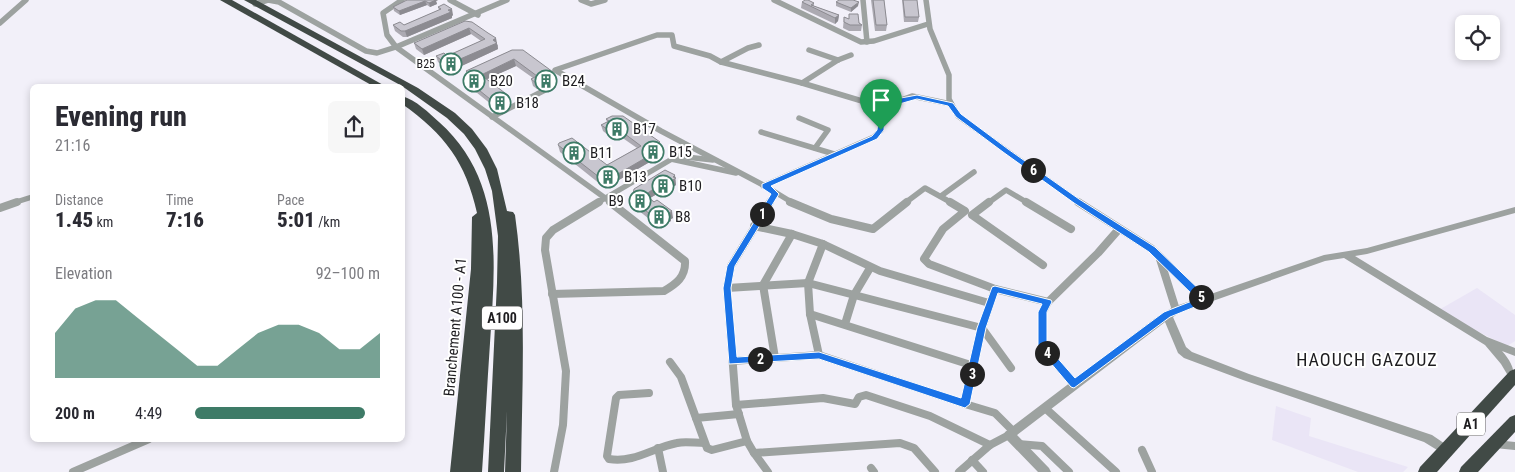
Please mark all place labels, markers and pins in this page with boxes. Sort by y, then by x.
building icon: B25 [439,52,463,76]
place label: B25 [417,57,435,71]
building icon: B20 [462,69,486,93]
building icon: B24 [534,69,558,93]
place label: B20 [490,72,513,90]
place label: B24 [562,72,585,90]
pin [860,79,902,130]
building icon: B18 [488,91,512,115]
place label: B18 [516,94,539,112]
building icon: B17 [605,117,629,141]
place label: B17 [633,120,656,138]
building icon: B15 [641,140,665,164]
building icon: B11 [562,141,586,165]
place label: B15 [669,143,692,161]
place label: B11 [590,144,613,162]
pin: 6 [1020,158,1046,182]
building icon: B13 [596,165,620,189]
place label: B13 [624,168,647,186]
building icon: B10 [651,174,675,198]
place label: B10 [679,177,702,195]
building icon: B9 [628,189,652,213]
place label: B9 [608,192,624,210]
pin: 1 [750,202,774,226]
building icon: B8 [647,205,671,229]
place label: B8 [675,208,691,226]
pin: 5 [1188,284,1214,310]
pin: 4 [1034,340,1060,366]
pin: 2 [748,346,772,372]
pin: 3 [960,362,984,386]

